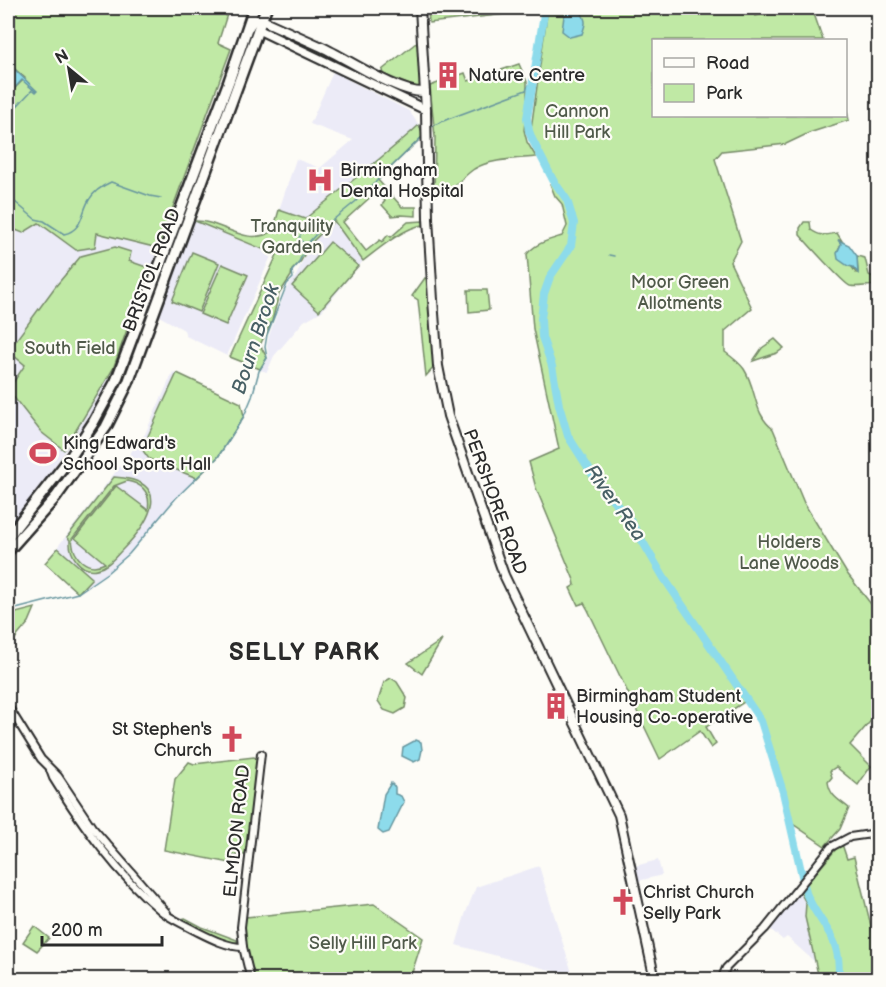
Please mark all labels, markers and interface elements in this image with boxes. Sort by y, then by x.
north arrow [39,39,99,99]
legend [652,39,847,117]
text: N [52,46,72,69]
text: Road [706,53,750,74]
building icon: Nature Centre [433,60,463,90]
place label: Nature Centre [468,65,585,86]
text: Park [706,83,742,104]
park label: Cannon Hill Park [544,101,610,143]
place label: Birmingham Dental Hospital [340,160,464,202]
hospital icon: Birmingham Dental Hospital [305,165,335,195]
street label: BRISTOL ROAD [119,206,185,334]
park label: Tranquility Garden [250,216,334,258]
park label: Moor Green Allotments [631,272,729,314]
water label: Bourn Brook [227,280,285,397]
park label: South Field [24,338,116,359]
street label: PERSHORE ROAD [459,426,531,578]
place label: King Edward's School Sports Hall [63,433,211,475]
sports icon: King Edward's School Sports Hall [28,438,58,468]
water label: River Rea [579,460,651,546]
park label: Holders Lane Woods [739,532,839,574]
district label: SELLY PARK [229,638,381,667]
place label: Birmingham Student Housing Co-operative [576,686,754,728]
building icon: Birmingham Student Housing Co-operative [541,691,571,721]
place label: St Stephen's Church [112,719,212,761]
church icon: St Stephen's Church [217,724,247,754]
street label: ELMDON ROAD [220,764,254,898]
place label: Christ Church Selly Park [643,882,754,924]
church icon: Christ Church Selly Park [608,887,638,917]
scale bar [42,909,162,947]
text: 200 m [51,920,103,941]
park label: Selly Hill Park [309,933,417,954]

